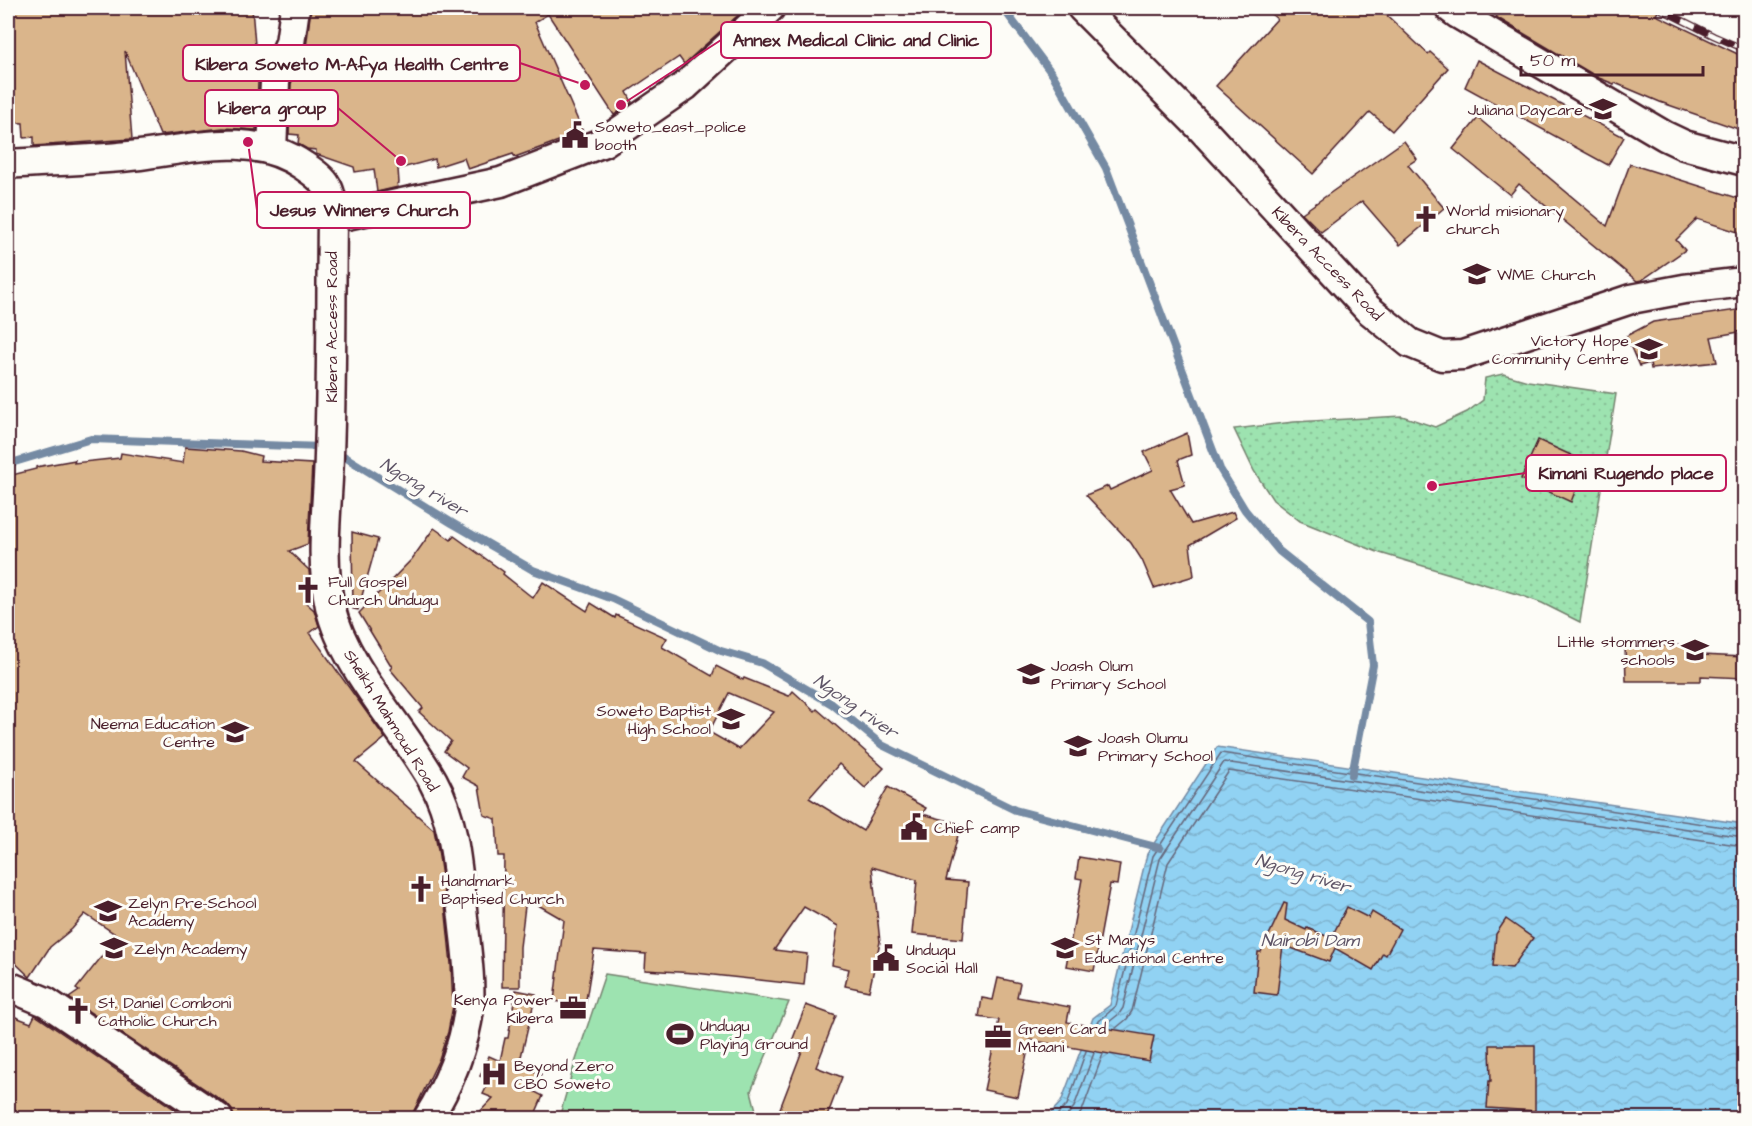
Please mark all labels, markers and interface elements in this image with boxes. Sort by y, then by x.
callout: Annex Medical Clinic and Clinic [721,22,991,58]
text: Annex Medical Clinic and Clinic [733,28,980,53]
scale bar [1521,39,1702,77]
callout: Kibera Soweto M-Afya Health Centre [183,45,520,81]
text: 50 m [1530,48,1575,73]
text: Kibera Soweto M-Afya Health Centre [195,52,509,78]
callout: kibera group [205,90,338,126]
school or university icon: Juliana Daycare [1588,94,1618,124]
text: kibera group [218,96,326,122]
place label: Juliana Daycare [1468,99,1583,122]
place label: Soweto_east_police booth [595,116,747,156]
public building icon: Soweto_east_police booth [560,120,590,150]
callout: Jesus Winners Church [257,192,470,228]
text: Jesus Winners Church [269,198,459,223]
place label: World misionary church [1446,200,1564,240]
street label: Kibera Access Road [1267,202,1388,326]
church icon: World misionary church [1411,204,1441,234]
street label: Kibera Access Road [321,251,343,403]
school or university icon: WME Church [1462,259,1492,289]
place label: WME Church [1497,264,1595,286]
place label: Victory Hope Community Centre [1492,330,1629,371]
school or university icon: Victory Hope Community Centre [1634,334,1664,364]
water label: Ngong river [375,452,474,525]
callout: Kimani Rugendo place [1526,455,1726,491]
text: Kimani Rugendo place [1538,461,1714,487]
place label: Full Gospel Church Undugu [328,571,438,612]
church icon: Full Gospel Church Undugu [293,575,323,605]
place label: Little stommers schools [1557,631,1675,671]
school or university icon: Little stommers schools [1680,635,1710,665]
street label: Sheikh Mahmoud Road [338,645,444,796]
place label: Joash Olum Primary School [1051,655,1166,696]
school or university icon: Joash Olum Primary School [1016,659,1046,689]
water label: Ngong river [808,668,905,747]
place label: Soweto Baptist High School [596,700,712,741]
school or university icon: Soweto Baptist High School [716,704,746,734]
place label: Neema Education Centre [91,713,215,753]
school or university icon: Neema Education Centre [220,717,250,747]
place label: Joash Olumu Primary School [1098,727,1213,768]
school or university icon: Joash Olumu Primary School [1063,731,1093,761]
public building icon: Chief camp [899,812,929,842]
place label: Chief camp [934,817,1020,839]
water label: Ngong river [1252,847,1355,901]
place label: Handmark Baptised Church [441,870,564,910]
church icon: Handmark Baptised Church [406,874,436,904]
place label: Zelyn Pre-School Academy [128,892,256,933]
school or university icon: Zelyn Pre-School Academy [93,896,123,926]
water label: Nairobi Dam [1261,928,1361,953]
place label: St Marys Educational Centre [1085,929,1224,969]
school or university icon: Zelyn Academy [99,933,129,963]
school or university icon: St Marys Educational Centre [1050,933,1080,963]
place label: Zelyn Academy [134,938,248,961]
place label: Undugu Social Hall [906,939,978,979]
public building icon: Undugu Social Hall [871,943,901,973]
place label: Kenya Power Kibera [454,989,553,1029]
place label: St. Daniel Comboni Catholic Church [98,992,232,1032]
office icon: Kenya Power Kibera [558,993,588,1023]
church icon: St. Daniel Comboni Catholic Church [63,996,93,1026]
place label: Undugu Playing Ground [700,1015,808,1056]
place label: Green Card Mtaani [1018,1018,1106,1058]
sports icon: Undugu Playing Ground [665,1019,695,1049]
office icon: Green Card Mtaani [983,1022,1013,1052]
place label: Beyond Zero CBO Soweto [514,1055,613,1095]
hospital icon: Beyond Zero CBO Soweto [479,1059,509,1089]

